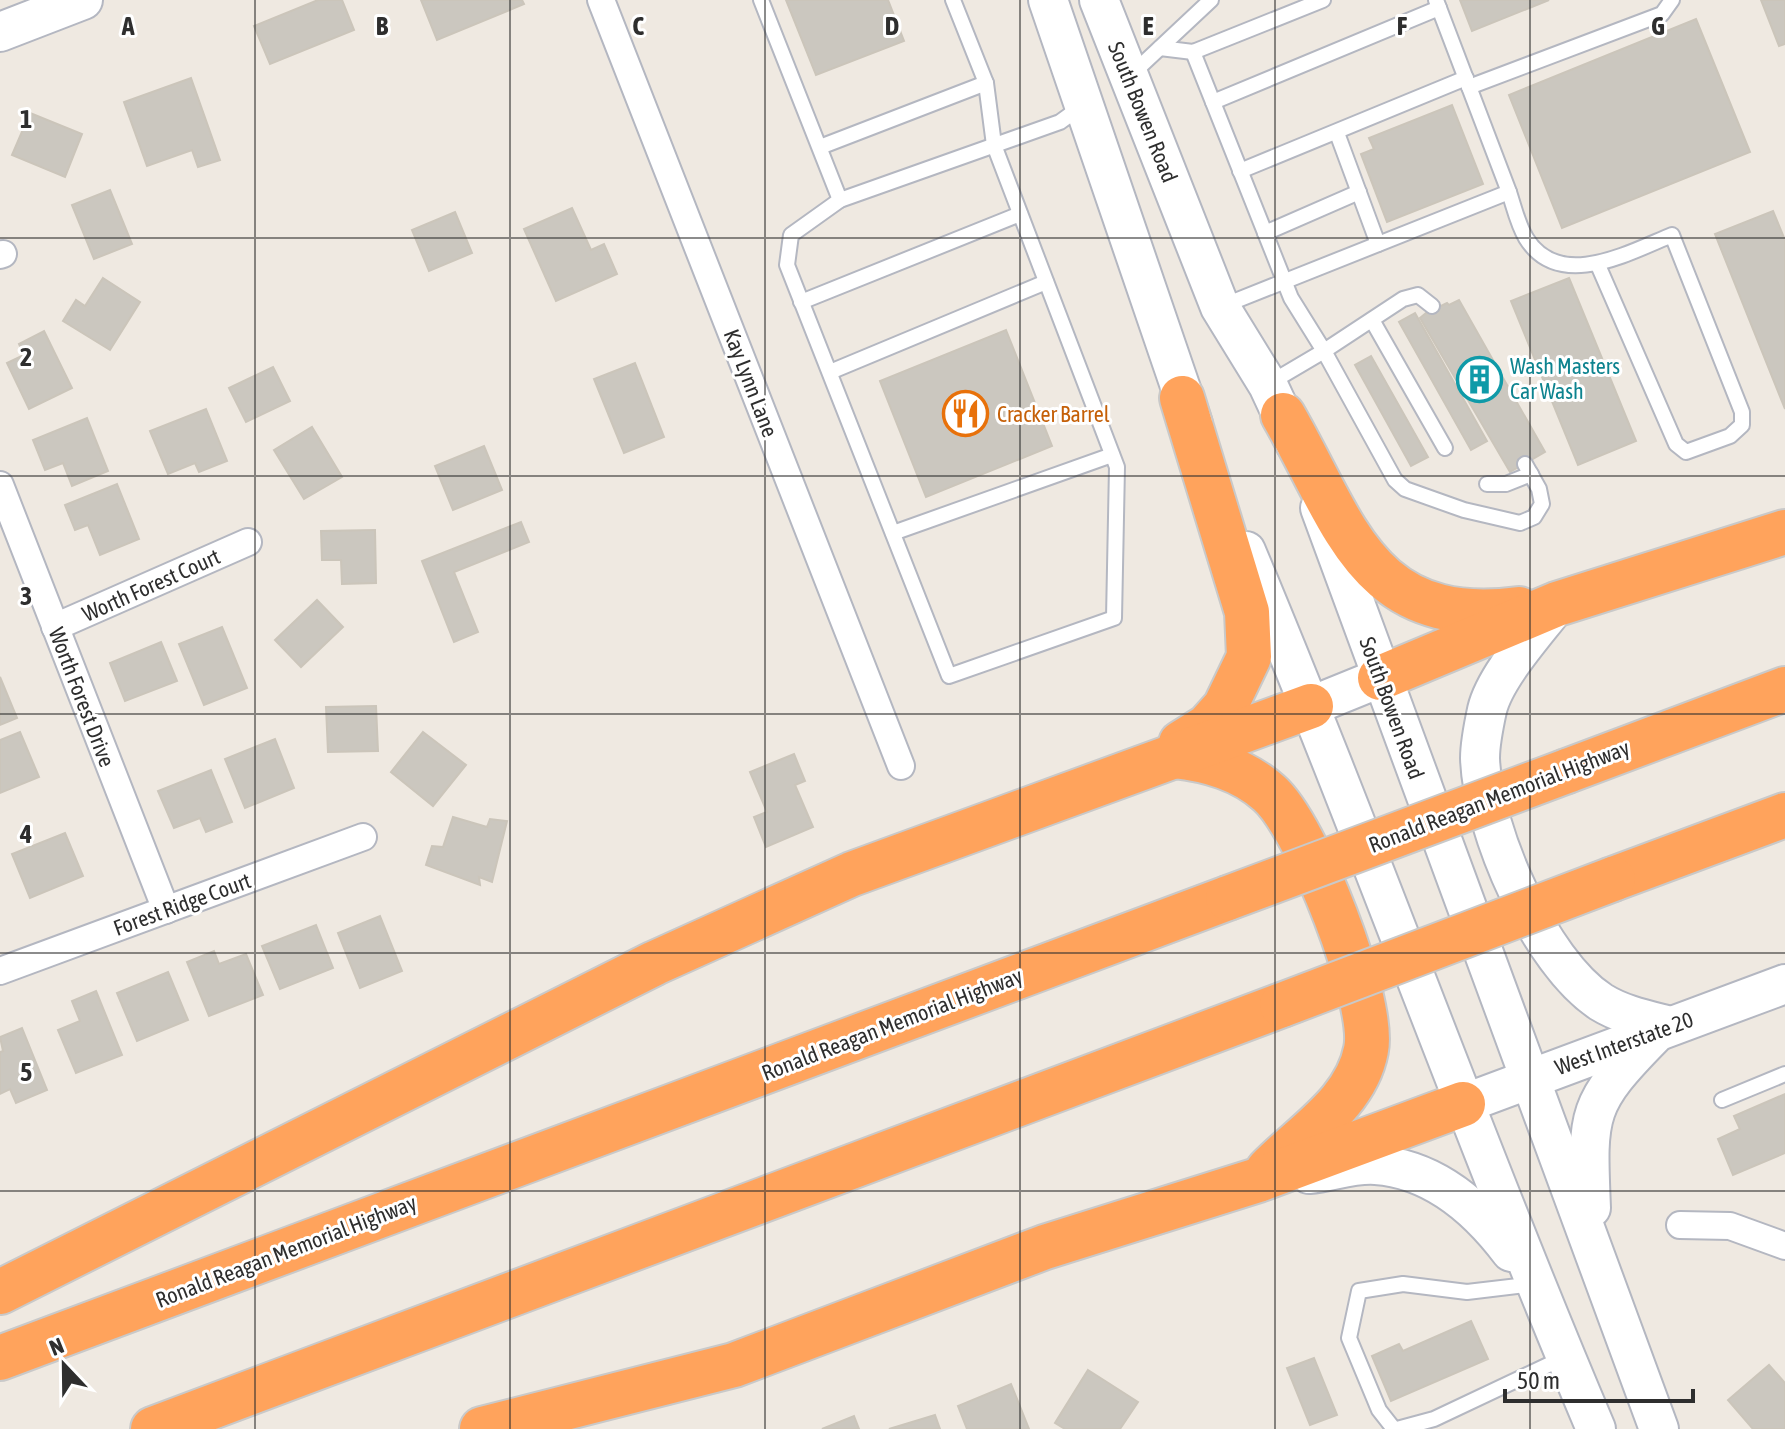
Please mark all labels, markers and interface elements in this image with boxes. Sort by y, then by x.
text: A [121,11,135,41]
text: B [376,11,389,41]
text: C [632,11,644,41]
text: D [885,11,899,41]
text: E [1142,11,1154,41]
text: F [1397,11,1408,41]
text: G [1651,11,1665,41]
street label: South Bowen Road [1103,38,1183,186]
text: 1 [20,104,32,134]
street label: Kay Lynn Lane [719,325,783,441]
text: 2 [20,342,32,372]
place label: Wash Masters Car Wash [1510,353,1620,404]
building icon: Wash Masters Car Wash [1455,355,1503,403]
restaurant icon: Cracker Barrel [942,390,990,438]
place label: Cracker Barrel [997,401,1110,427]
street label: Worth Forest Court [78,543,224,627]
text: 3 [20,581,32,611]
street label: Worth Forest Drive [44,624,120,770]
street label: South Bowen Road [1354,633,1430,783]
street label: Ronald Reagan Memorial Highway [1365,734,1633,858]
text: 4 [19,819,32,849]
street label: Forest Ridge Court [110,867,254,941]
street label: Ronald Reagan Memorial Highway [758,962,1026,1086]
street label: West Interstate 20 [1551,1006,1697,1080]
text: 5 [20,1057,32,1087]
street label: Ronald Reagan Memorial Highway [152,1189,420,1313]
north arrow [24,1325,104,1405]
text: N [46,1332,67,1361]
scale bar [1505,1353,1693,1403]
text: 50 m [1517,1367,1560,1394]

